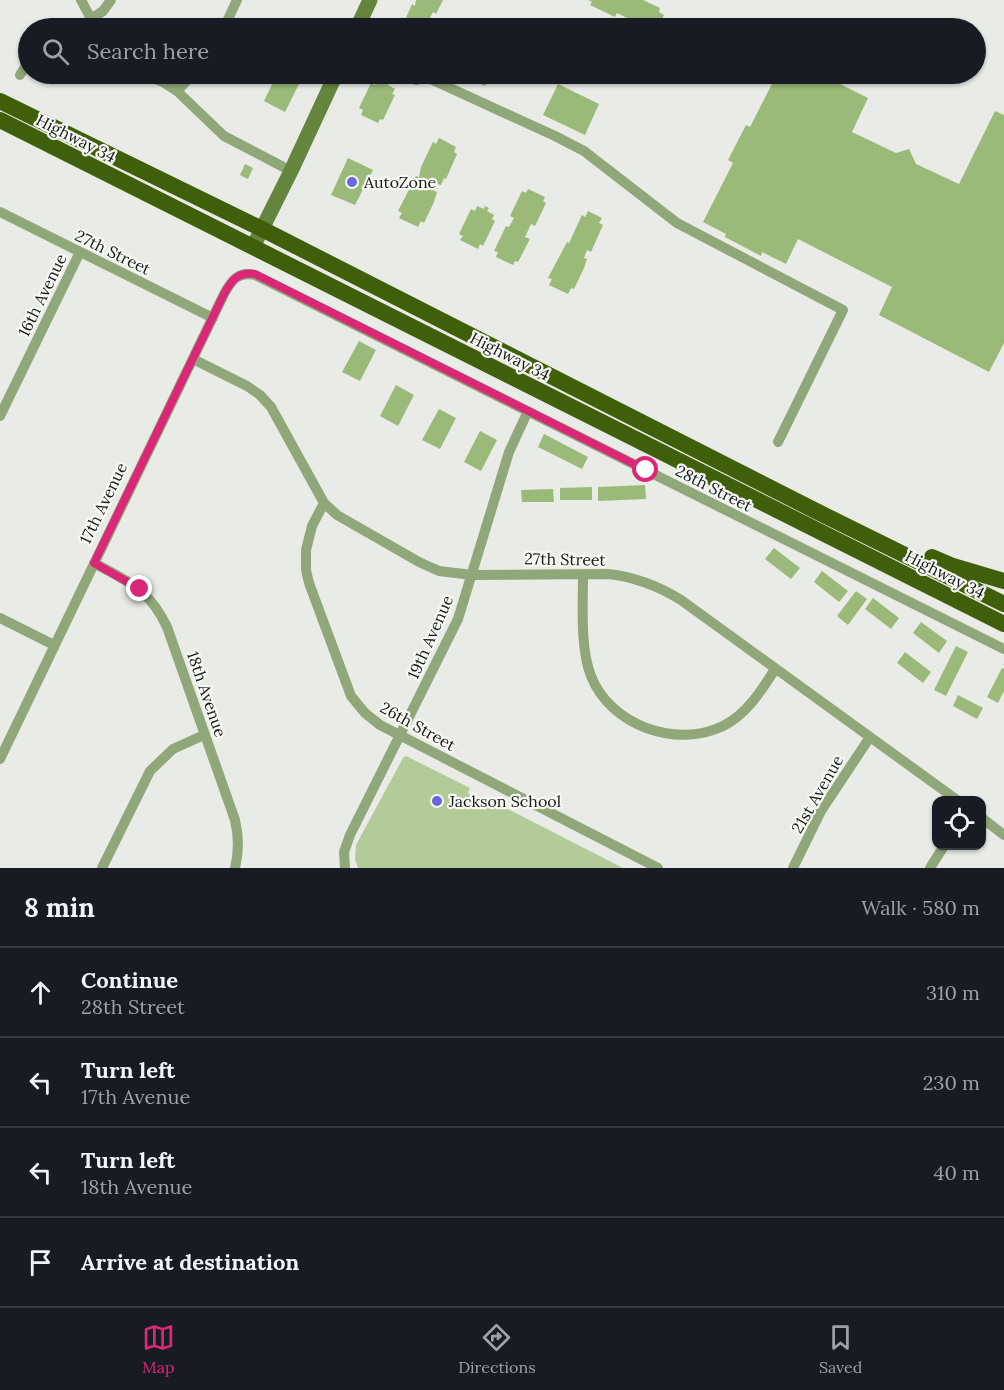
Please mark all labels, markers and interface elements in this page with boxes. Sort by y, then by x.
search box [18,18,986,84]
icon: search [39,35,72,68]
text: Search here [87,37,209,65]
street label: Highway 34 [33,109,119,167]
place label: AutoZone [363,172,437,192]
marker: AutoZone [345,175,359,189]
street label: 27th Street [72,225,155,279]
street label: 16th Avenue [13,250,71,340]
street label: Highway 34 [467,327,553,385]
route start [632,456,658,482]
street label: 17th Avenue [75,459,131,547]
street label: 28th Street [673,460,756,516]
street label: Highway 34 [902,545,988,603]
street label: 27th Street [524,548,607,570]
route end [126,575,152,601]
street label: 19th Avenue [403,592,457,682]
street label: 18th Avenue [183,649,231,740]
street label: 26th Street [377,697,460,755]
street label: 21st Avenue [787,751,847,836]
place label: Jackson School [448,791,561,811]
marker: Jackson School [430,794,444,808]
map controls [932,796,986,850]
button: locate [932,796,986,850]
text: 8 min [24,891,95,924]
text: Walk · 580 m [861,895,980,920]
text: Continue [81,966,178,994]
icon: ahead [24,976,57,1009]
text: 310 m [926,980,980,1005]
text: 28th Street [81,994,185,1019]
text: Turn left [81,1056,175,1084]
icon: left [24,1066,57,1099]
text: 230 m [923,1070,980,1095]
text: 17th Avenue [81,1084,190,1109]
text: Turn left [81,1146,175,1174]
icon: left [24,1156,57,1189]
text: 40 m [934,1160,980,1185]
text: 18th Avenue [81,1174,192,1199]
icon: arrive [24,1246,57,1279]
text: Arrive at destination [81,1248,299,1276]
tab: Map [142,1321,175,1377]
tab: Directions [458,1321,536,1377]
tab: Saved [819,1321,862,1377]

